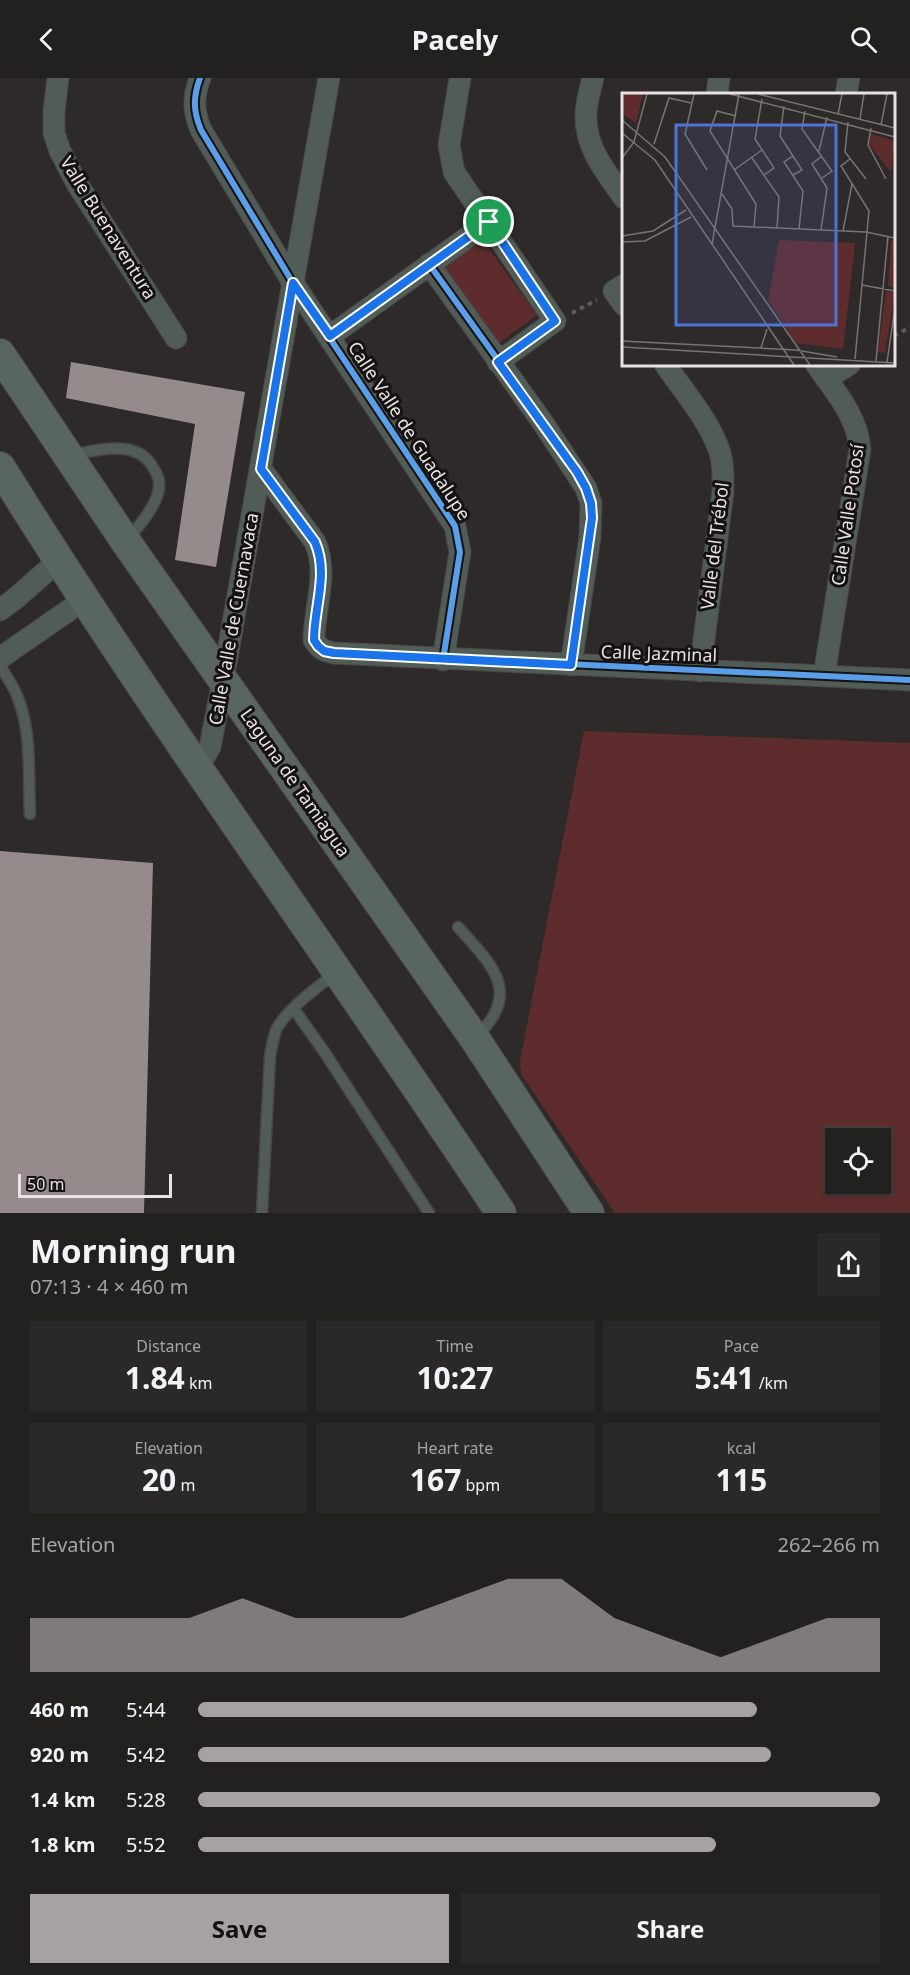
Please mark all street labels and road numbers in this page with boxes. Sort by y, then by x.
street label: Valle Buenaventura [55,152,162,303]
street label: Calle Valle de Guadalupe [343,336,477,524]
street label: Calle Valle Potosí [825,442,869,587]
street label: Valle del Trébol [694,481,734,611]
street label: Calle Valle de Cuernavaca [202,511,264,727]
street label: Calle Jazminal [600,639,718,667]
street label: Laguna de Tamiagua [235,703,356,861]

